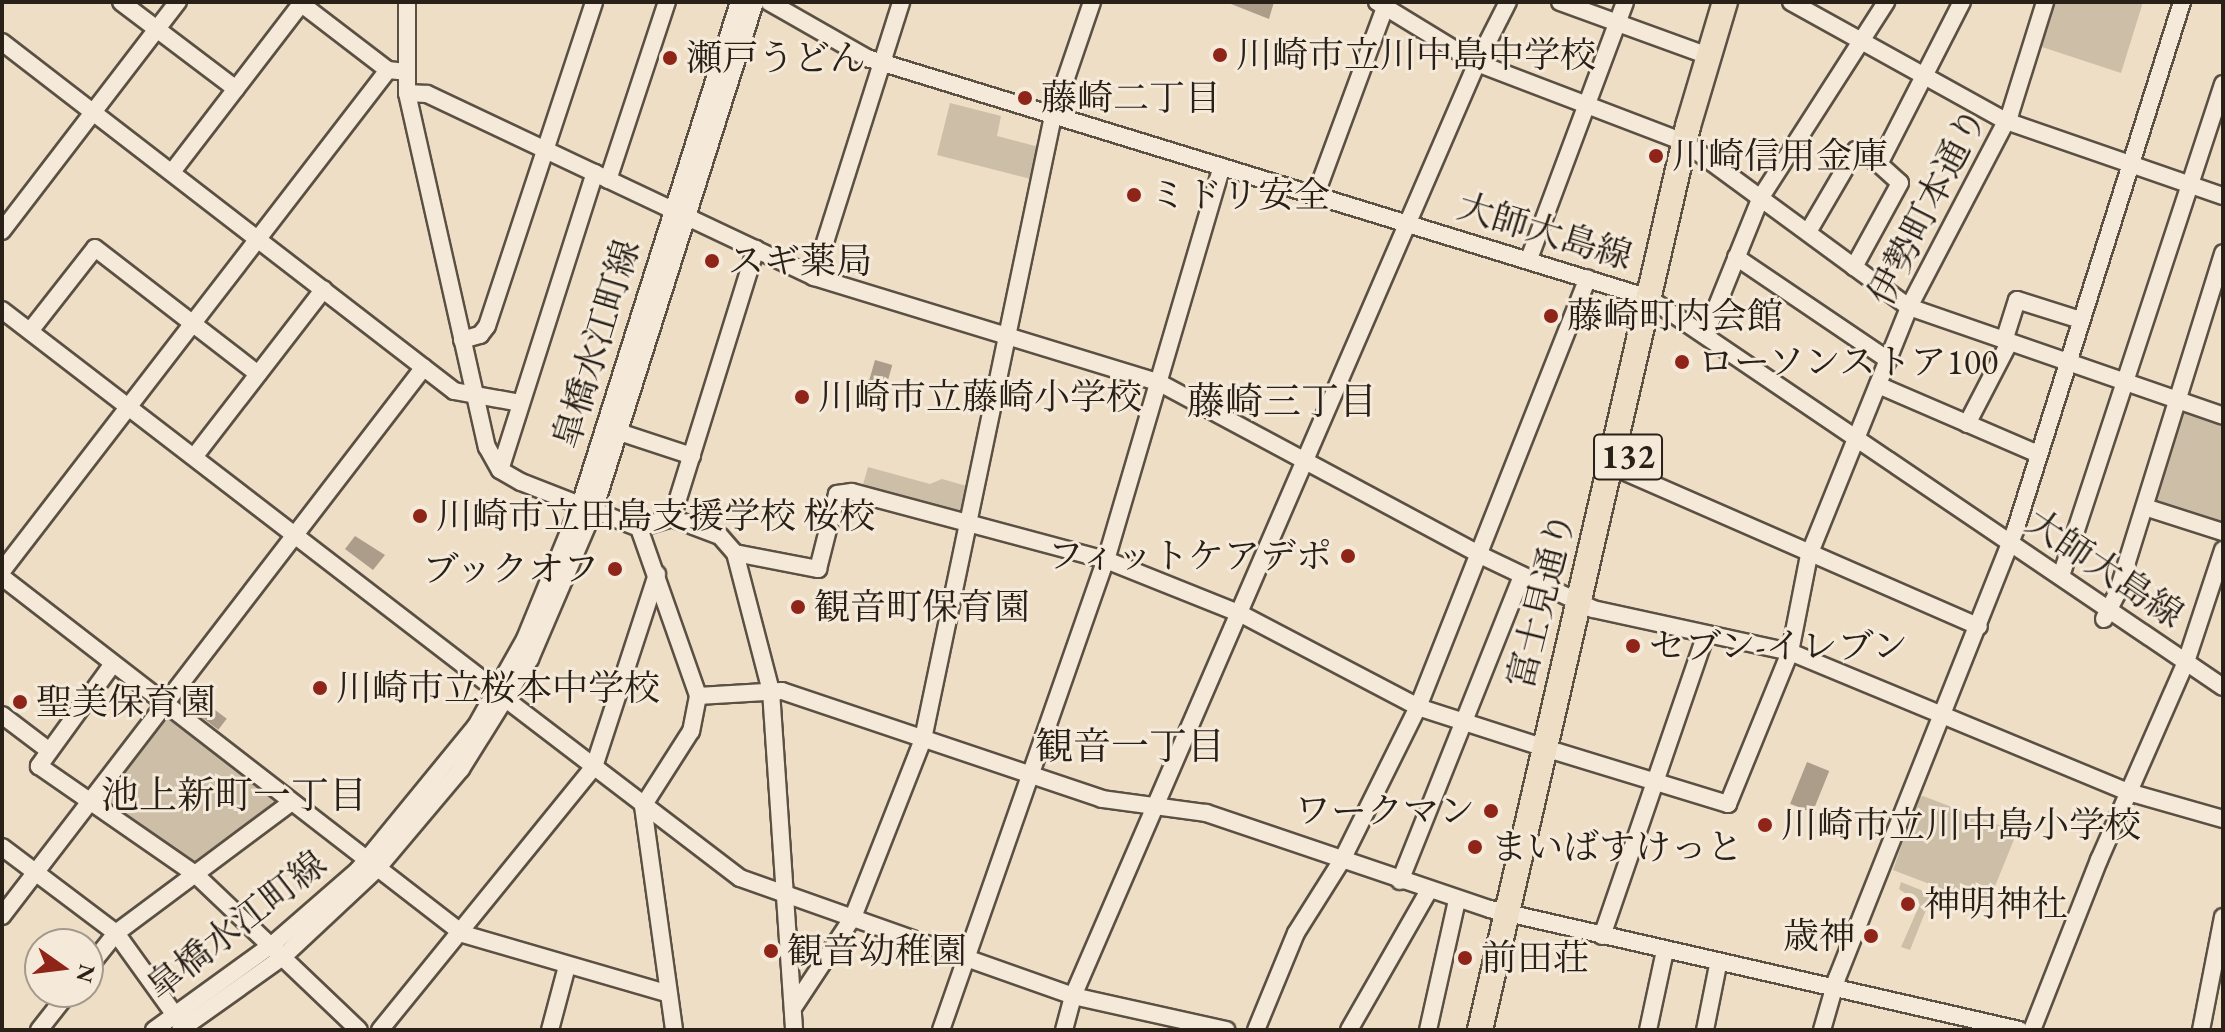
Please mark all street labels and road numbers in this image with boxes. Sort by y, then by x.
street label: 伊勢町本通り [1859,100,1995,312]
street label: 大師大島線 [1453,184,1637,278]
street label: 皐橋水江町線 [544,234,648,454]
road number: 132 [1592,427,1664,487]
street label: 大師大島線 [2018,500,2192,636]
street label: 富士見通り [1498,507,1584,693]
street label: 皐橋水江町線 [138,841,334,1009]

